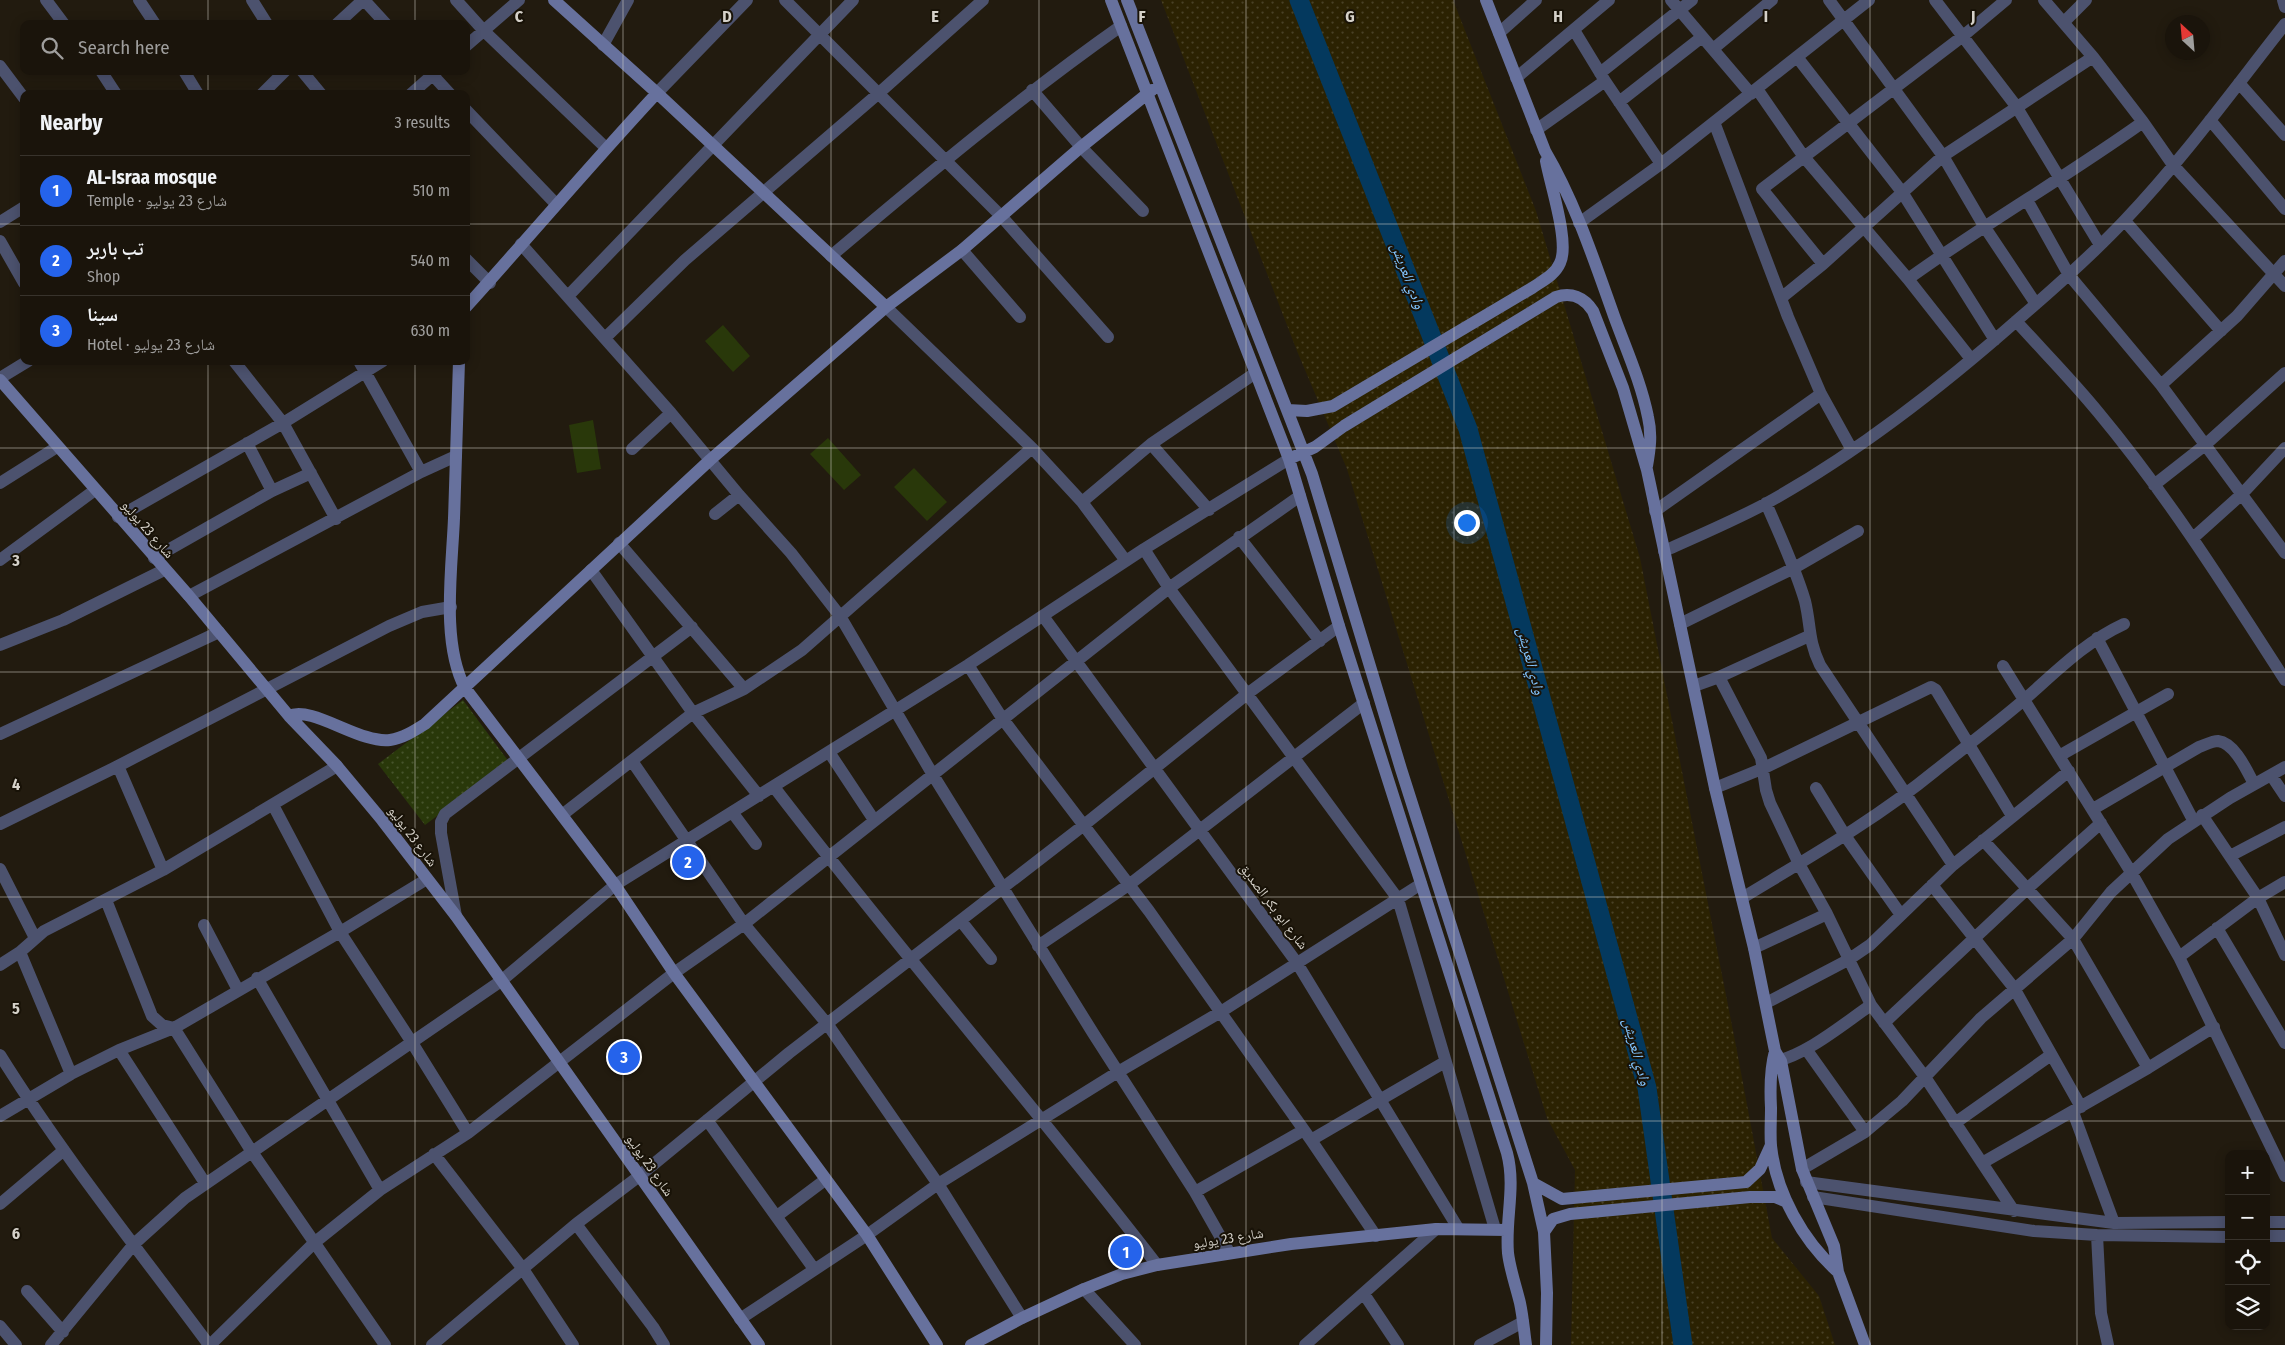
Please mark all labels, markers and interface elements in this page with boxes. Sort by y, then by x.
text: C [515,7,524,26]
text: D [722,7,732,26]
text: E [931,7,939,26]
text: F [1138,7,1146,26]
text: G [1345,7,1355,26]
text: H [1553,7,1563,26]
text: I [1764,7,1768,26]
text: J [1970,7,1975,26]
north arrow [2165,15,2210,60]
search box [20,20,470,75]
icon: search [38,34,66,62]
text: Search here [78,36,170,59]
text: Nearby [40,110,102,136]
text: 3 results [394,113,450,132]
text: AL-Israa mosque [87,166,217,189]
text: 1 [53,181,59,200]
text: 510 m [413,181,450,200]
text: Temple · شارع 23 يوليو [87,191,227,210]
text: تب باربر [87,237,144,260]
water label: وادي العريش [1385,241,1429,312]
text: 2 [52,251,60,270]
text: 540 m [411,251,450,270]
text: Shop [87,267,120,286]
text: سينا [87,303,118,326]
text: 3 [52,321,60,340]
text: 630 m [411,321,450,340]
text: Hotel · شارع 23 يوليو [87,335,215,354]
street label: شارع 23 يوليو [117,497,178,563]
your location [1454,510,1480,536]
text: 3 [11,551,20,570]
water label: وادي العريش [1511,625,1549,697]
text: 4 [12,775,20,794]
street label: شارع 23 يوليو [383,803,441,871]
pin: 2 [672,843,704,881]
street label: شارع ابو بكر الصديق [1235,860,1312,953]
text: 5 [12,999,20,1018]
water label: وادي العريش [1617,1016,1655,1088]
pin: 3 [608,1038,640,1076]
street label: شارع 23 يوليو [621,1131,677,1200]
map controls [2225,1150,2270,1330]
button: + [2225,1150,2270,1195]
button: − [2225,1195,2270,1240]
text: 6 [12,1224,20,1243]
street label: شارع 23 يوليو [1191,1224,1265,1253]
pin: 1 [1110,1233,1142,1271]
button: locate [2225,1240,2270,1285]
button: layers [2225,1285,2270,1330]

